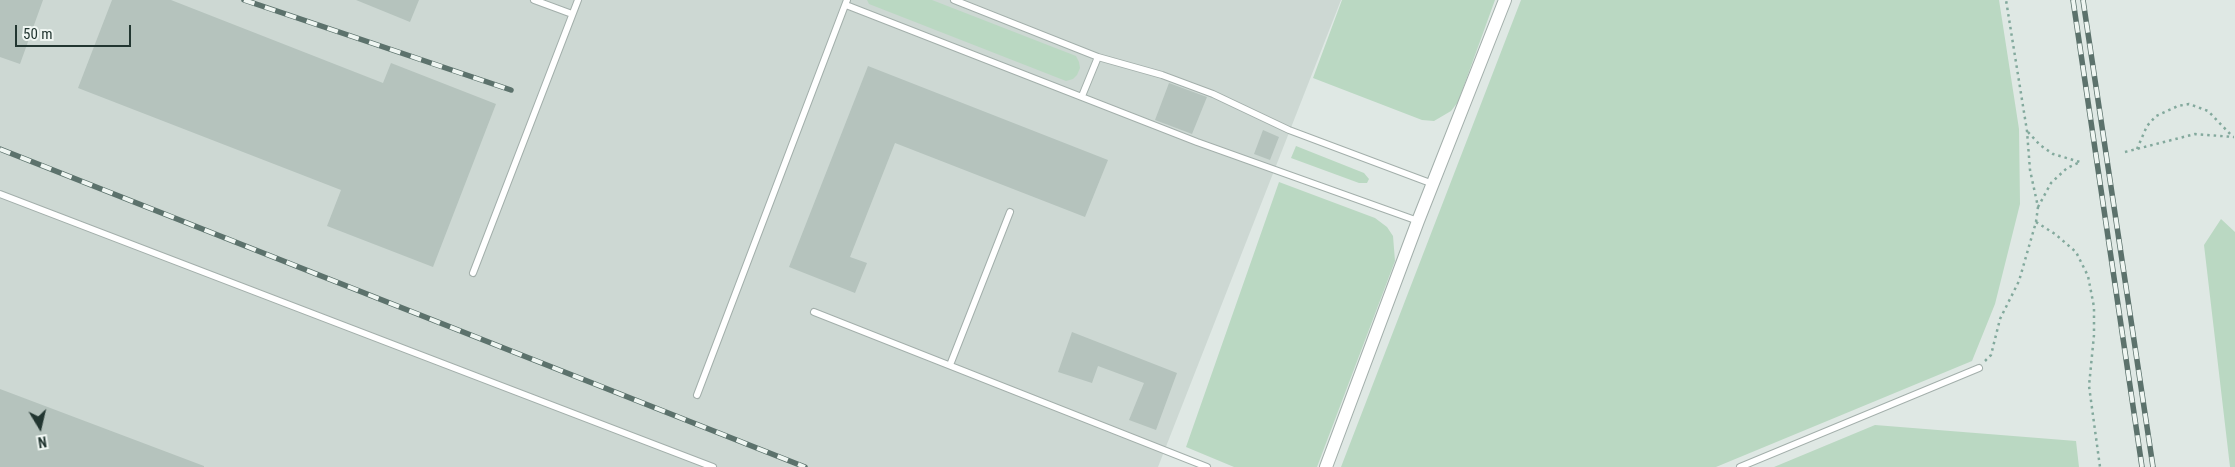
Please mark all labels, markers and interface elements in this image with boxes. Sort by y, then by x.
scale bar [18,15,134,47]
text: 50 m [23,25,53,43]
north arrow [15,402,65,452]
text: N [37,433,48,450]

